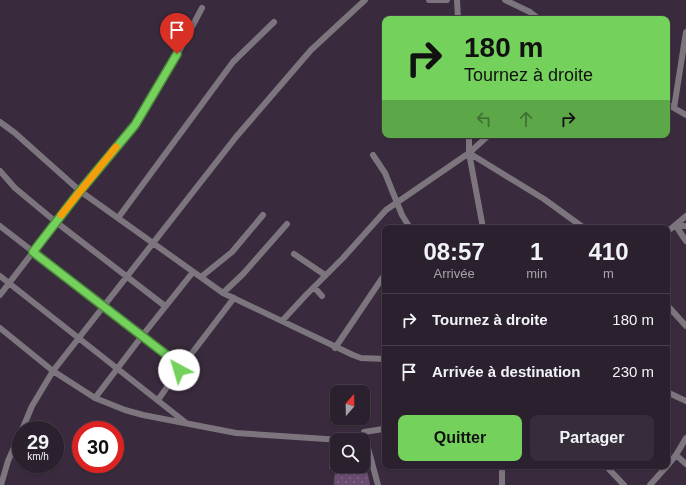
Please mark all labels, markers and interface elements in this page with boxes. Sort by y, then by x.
pin [160,13,194,54]
icon: arrive [166,19,188,41]
icon: right [398,32,450,84]
text: 180 m [464,32,543,63]
text: Tournez à droite [464,65,593,85]
icon: left [473,108,495,130]
icon: ahead [515,108,537,130]
icon: right [557,108,579,130]
text: 08:57 [423,238,485,265]
text: 1 [530,238,543,265]
text: 410 [589,238,629,265]
text: Arrivée [433,266,475,281]
text: min [526,266,547,281]
text: m [603,266,614,281]
icon: right [398,309,420,331]
text: Tournez à droite [432,311,548,328]
text: 180 m [612,311,654,328]
position arrow [158,349,200,391]
icon: arrive [398,361,420,383]
text: Arrivée à destination [432,363,580,380]
text: 230 m [612,363,654,380]
north arrow [330,385,370,425]
map controls [330,385,370,473]
button: Quitter [398,415,522,461]
button: Partager [530,415,654,461]
speed limit sign: 30 [72,421,124,473]
text: 29 [27,431,49,453]
button: search [330,433,370,473]
text: km/h [27,451,49,462]

